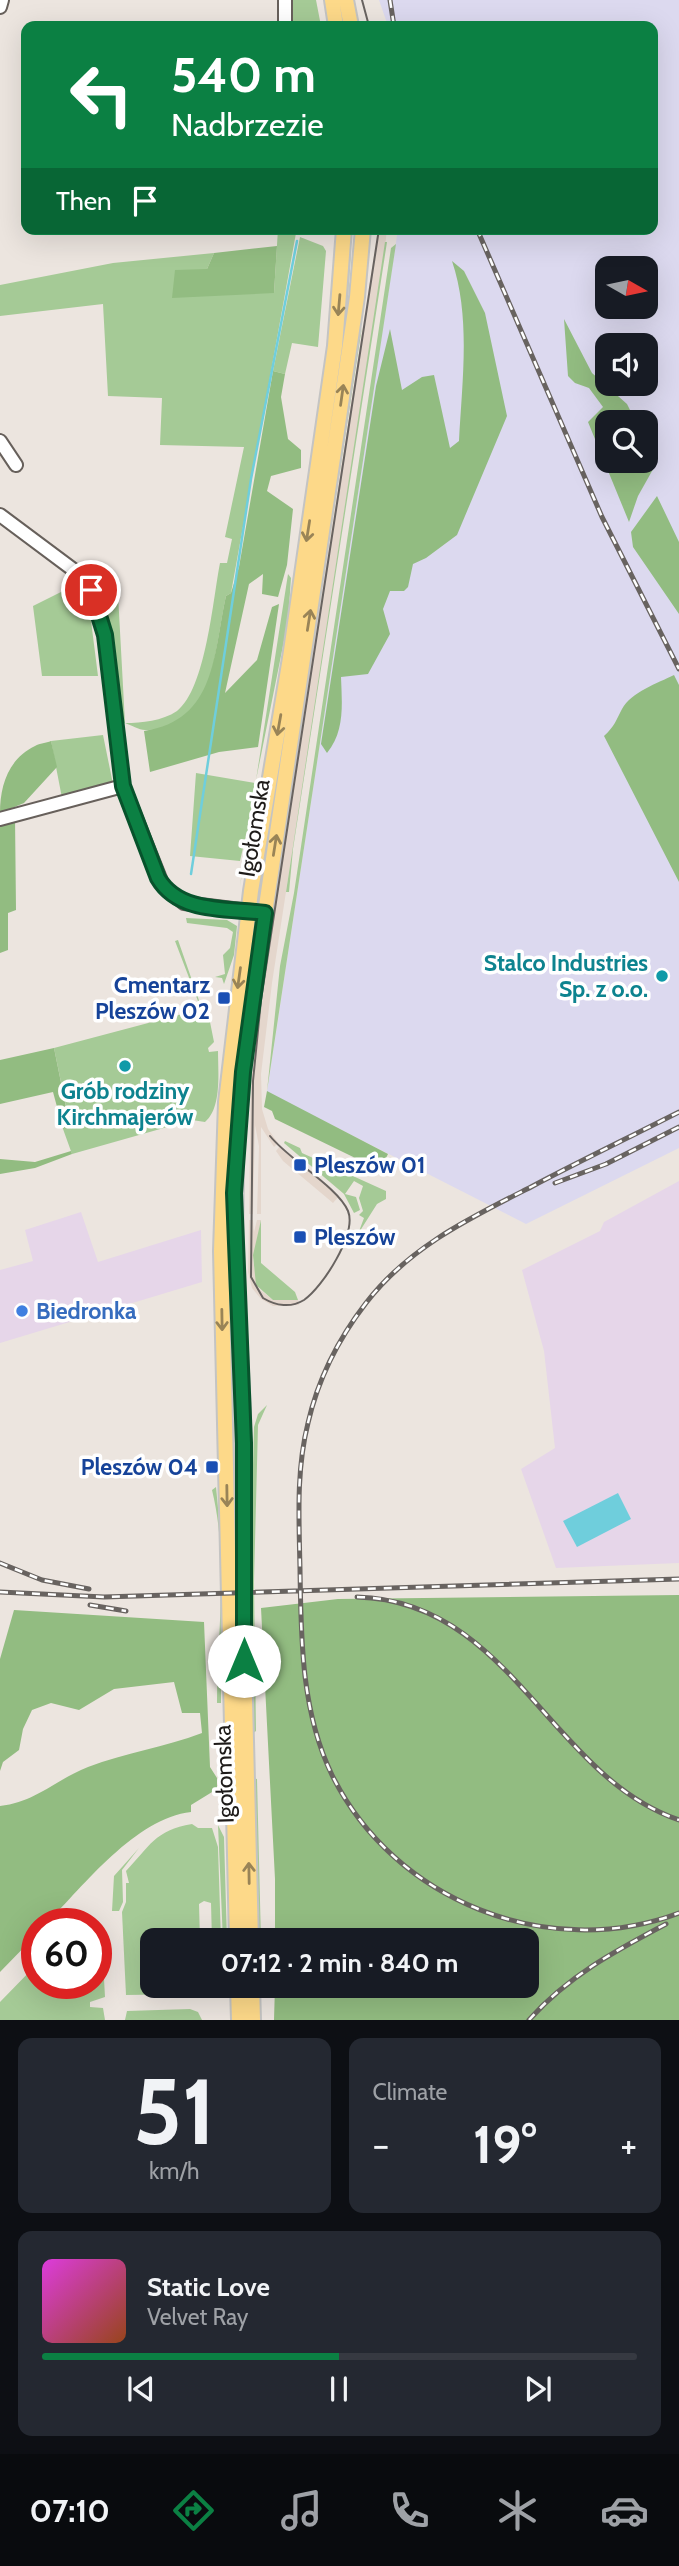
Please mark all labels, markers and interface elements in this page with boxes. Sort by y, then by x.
text: 540 m [171,45,316,104]
icon: left [56,49,147,140]
text: Nadbrzezie [171,105,324,144]
icon: arrive [126,182,164,220]
text: Then [56,185,112,217]
north arrow [595,256,658,318]
map controls [595,256,658,473]
one-way arrow [332,293,345,316]
button: sound [595,333,658,396]
one-way arrow [336,384,349,407]
button: search [595,410,658,473]
one-way arrow [301,519,314,541]
pin [61,560,121,620]
icon: arrive [72,571,110,609]
one-way arrow [303,610,316,632]
one-way arrow [272,713,285,736]
street label: Igołomska [232,777,276,879]
one-way arrow [268,834,281,857]
place label: Stalco Industries Sp. z o.o. [484,949,648,1003]
one-way arrow [232,966,245,989]
marker: Stalco Industries Sp. z o.o. [654,968,670,984]
place label: Cmentarz Pleszów 02 [95,971,210,1025]
marker: Cmentarz Pleszów 02 [216,990,232,1006]
marker: Grób rodziny Kirchmajerów [117,1058,133,1074]
place label: Grób rodziny Kirchmajerów [57,1077,194,1131]
place label: Pleszów 01 [314,1151,425,1179]
marker: Pleszów 01 [292,1157,308,1173]
place label: Pleszów [314,1223,396,1251]
marker: Pleszów [292,1229,308,1245]
place label: Biedronka [36,1297,137,1325]
marker: Biedronka [14,1303,30,1319]
one-way arrow [215,1308,229,1331]
place label: Pleszów 04 [81,1453,198,1481]
marker: Pleszów 04 [204,1459,220,1475]
one-way arrow [220,1485,233,1508]
position arrow [207,1624,281,1698]
street label: Igołomska [208,1724,240,1824]
one-way arrow [243,1861,256,1884]
speed limit sign: 60 [21,1908,112,1999]
text: 07:12 · 2 min · 840 m [221,1947,458,1979]
text: 51 [133,2056,215,2167]
text: Climate [373,2078,447,2106]
text: 19° [473,2113,536,2176]
text: − [373,2121,389,2168]
text: + [620,2121,637,2168]
text: km/h [149,2157,199,2185]
text: Static Love [147,2271,270,2303]
text: Velvet Ray [147,2303,248,2331]
icon: previous [122,2370,160,2408]
icon: pause [320,2370,358,2408]
icon: next [519,2370,557,2408]
icon: directions [169,2486,218,2535]
icon: music [277,2486,326,2535]
icon: phone [385,2486,434,2535]
icon: climate [493,2486,542,2535]
icon: car [600,2486,649,2535]
text: 07:10 [29,2491,110,2530]

